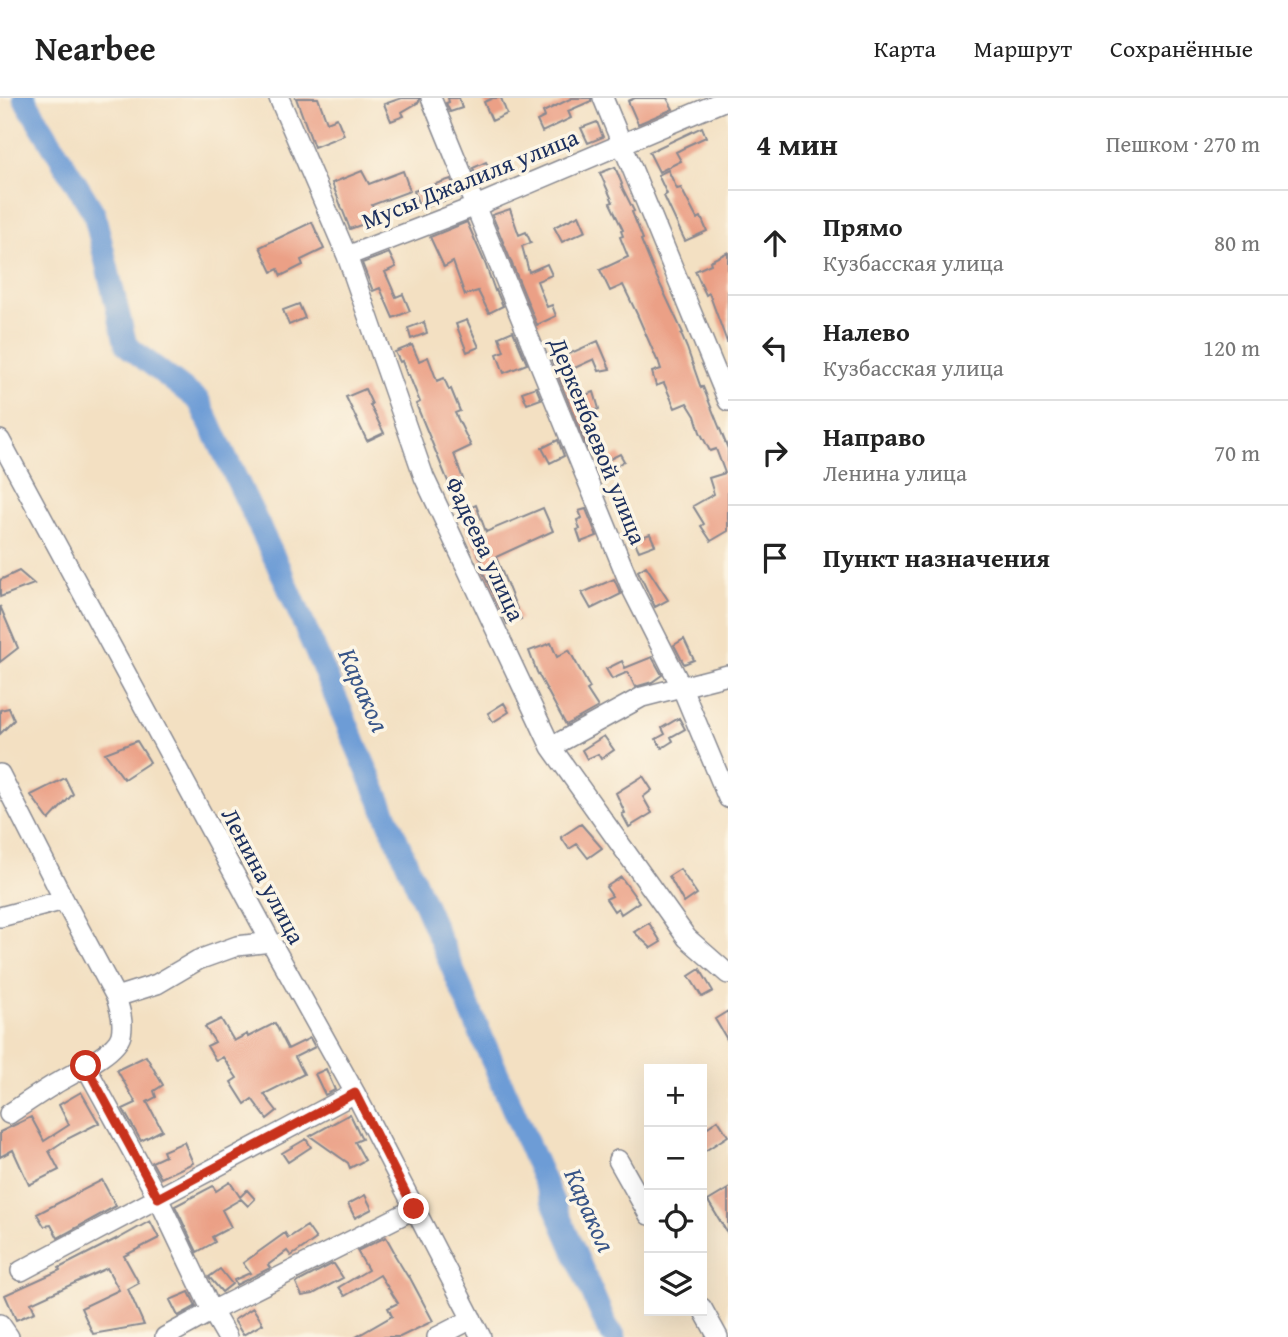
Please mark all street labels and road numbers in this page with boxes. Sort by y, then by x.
street label: Мусы Джалиля улица [356,119,584,238]
street label: Деркенбаевой улица [541,331,656,550]
street label: Фадеева улица [437,471,534,627]
street label: Ленина улица [213,801,314,951]

